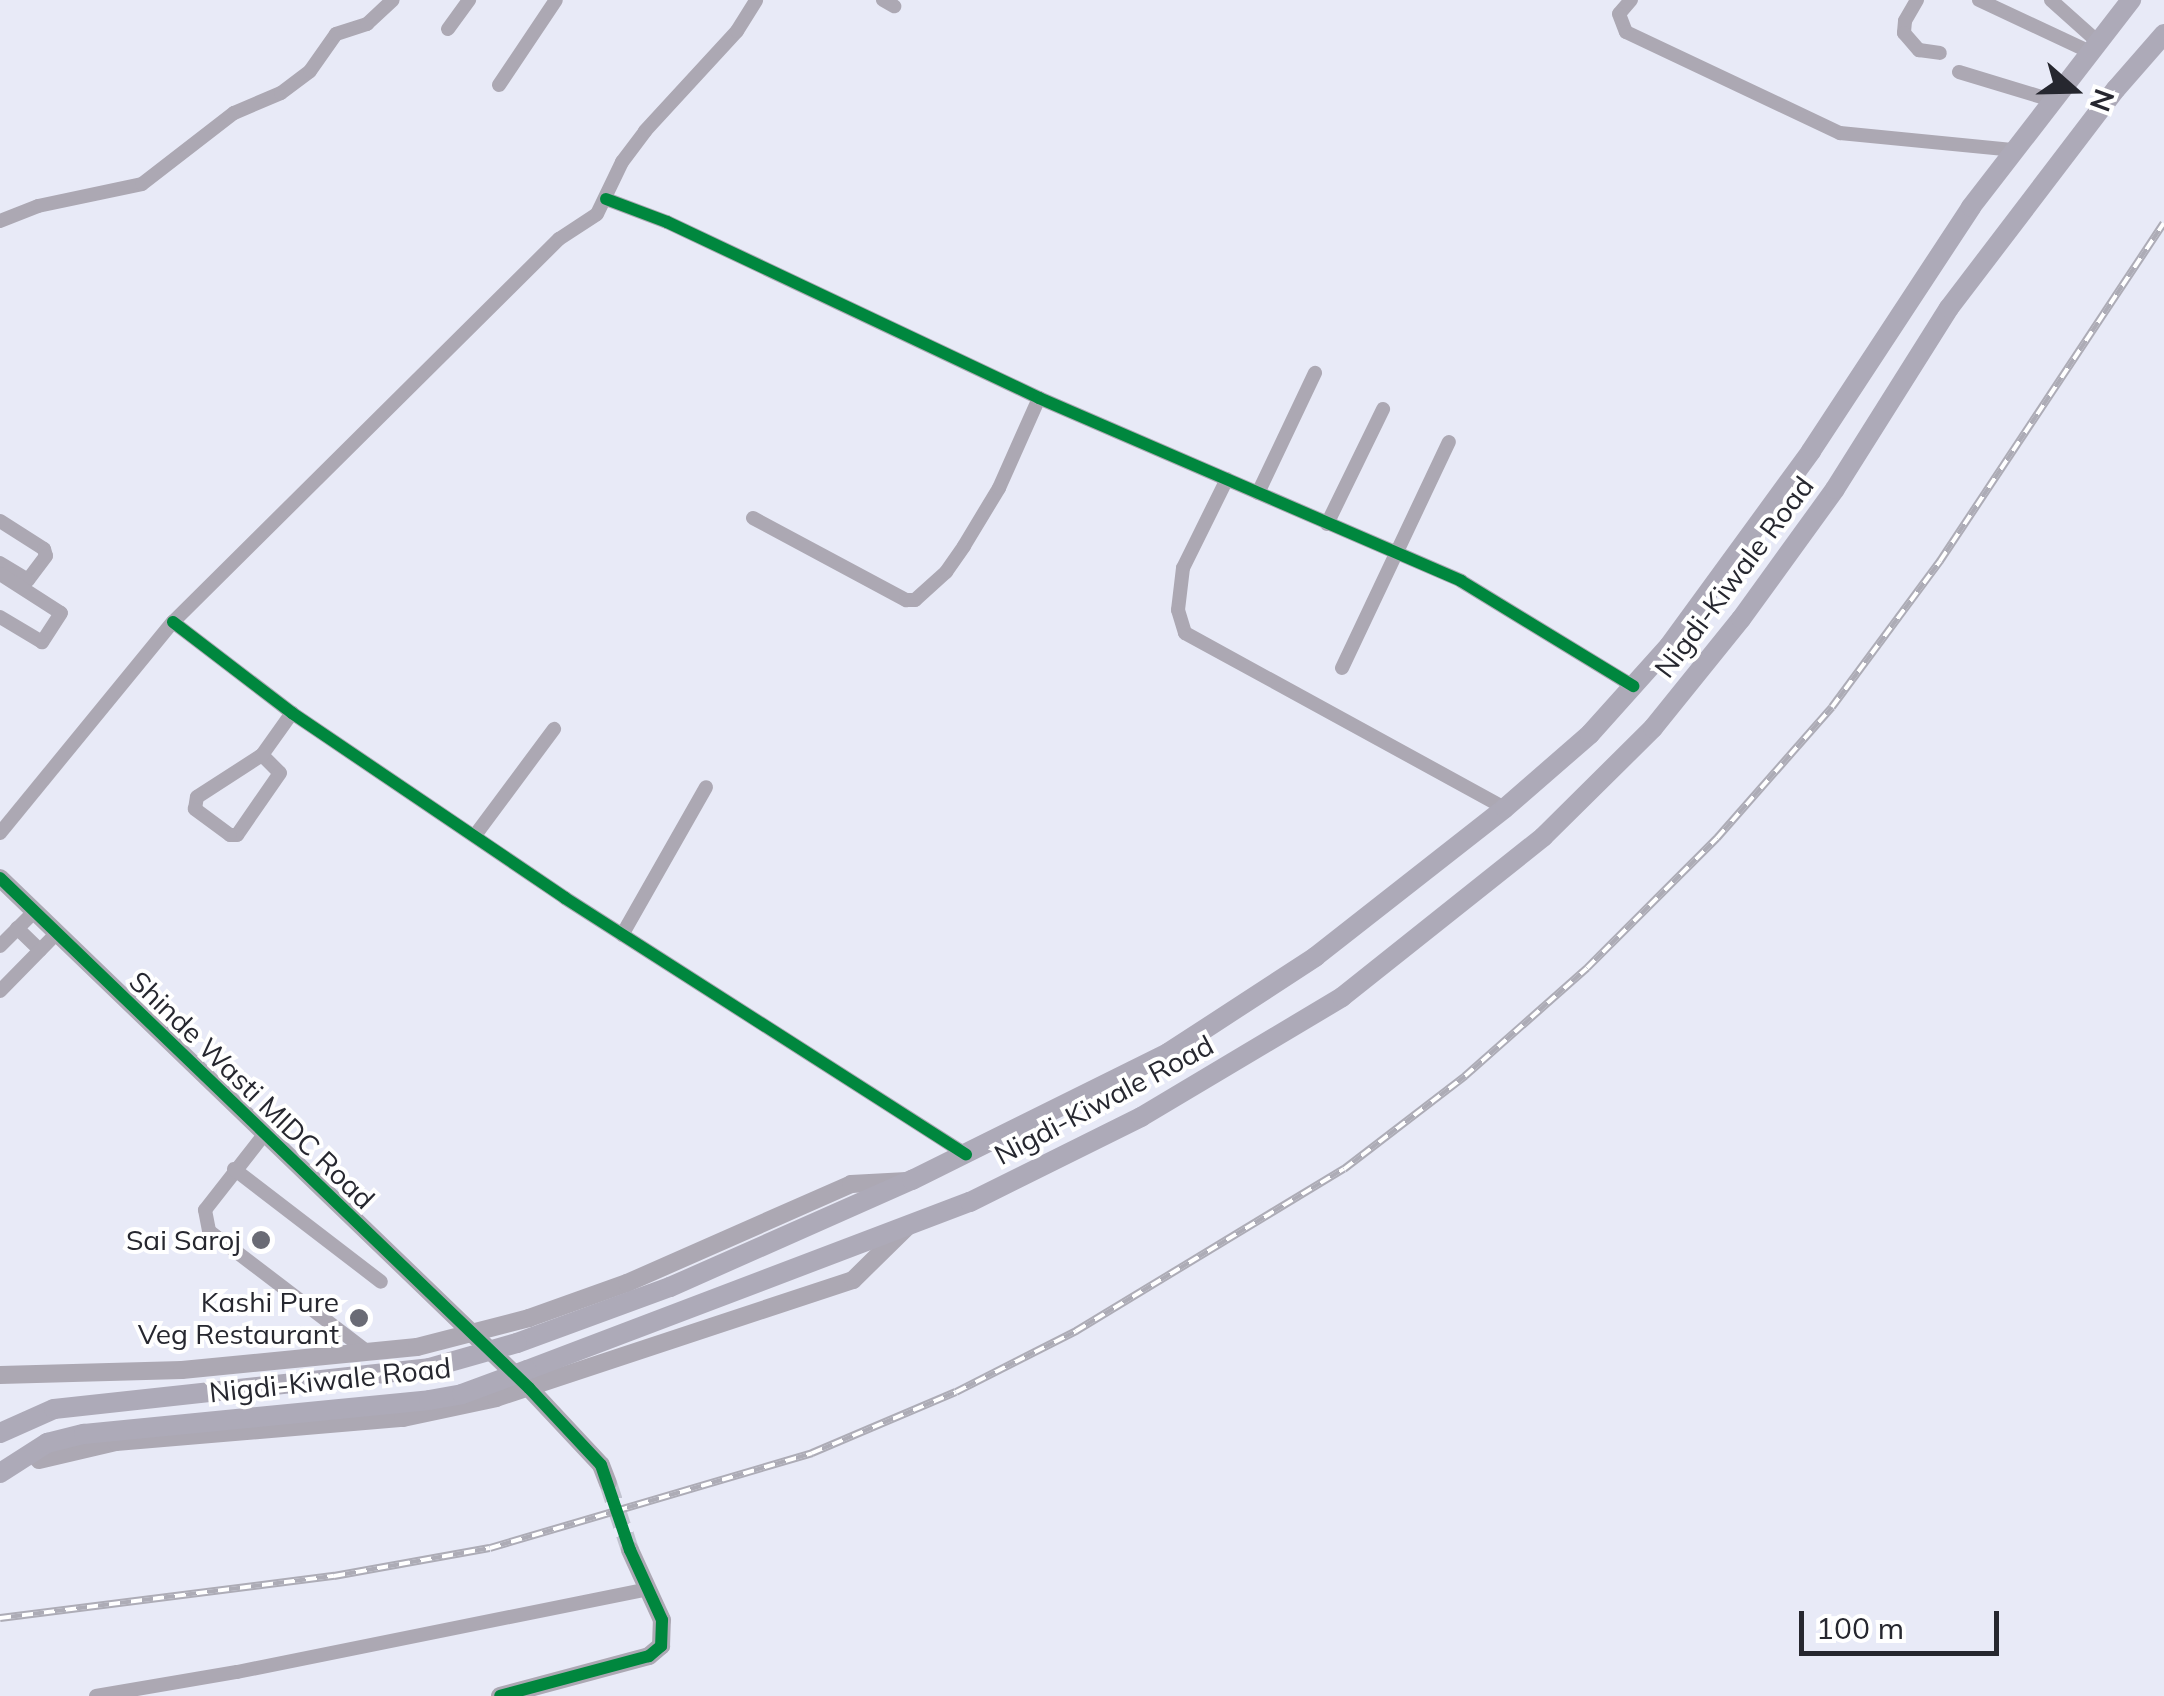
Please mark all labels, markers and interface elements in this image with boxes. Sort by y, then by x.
north arrow [2024,40,2124,140]
text: N [2083,85,2123,116]
street label: Nigdi-Kiwale Road [1647,470,1821,684]
street label: Shinde Wasti MIDC Road [123,964,381,1216]
street label: Nigdi-Kiwale Road [989,1028,1219,1172]
place label: Sai Saroj [126,1223,241,1257]
marker: Sai Saroj [250,1229,272,1251]
place label: Kashi Pure Veg Restaurant [138,1285,339,1351]
marker: Kashi Pure Veg Restaurant [348,1307,370,1329]
street label: Nigdi-Kiwale Road [207,1351,453,1409]
scale bar [1804,1591,2004,1653]
text: 100 m [1816,1609,1904,1647]

